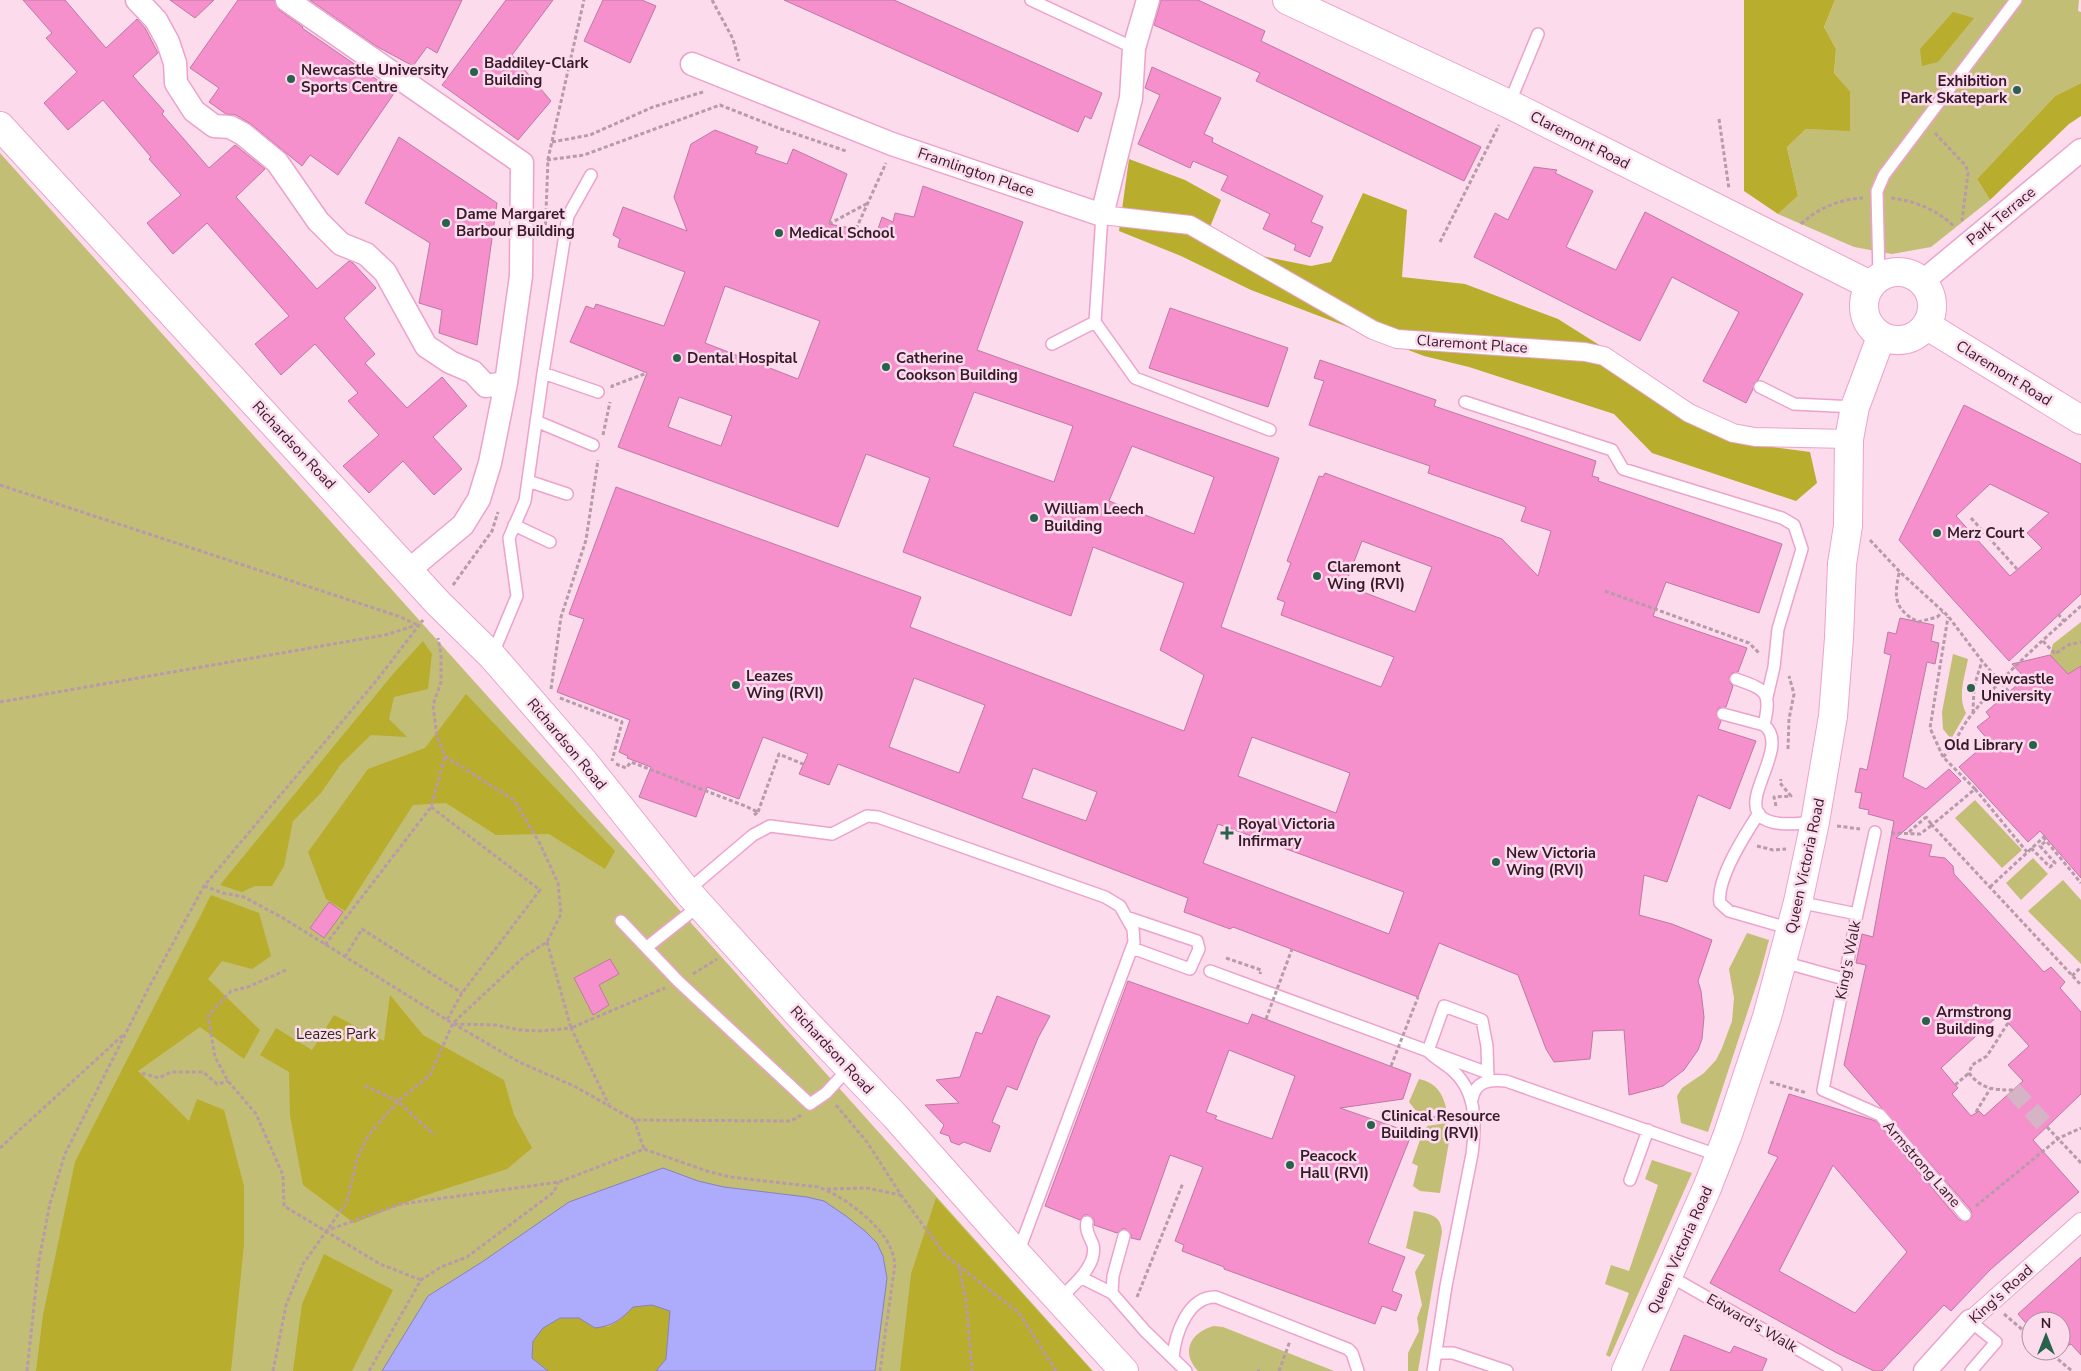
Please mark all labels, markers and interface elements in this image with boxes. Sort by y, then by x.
place label: Baddiley-Clark Building [484,53,589,90]
place label: Newcastle University Sports Centre [301,60,448,97]
marker: Baddiley-Clark Building [468,66,480,78]
place label: Exhibition Park Skatepark [1901,71,2008,108]
marker: Newcastle University Sports Centre [285,73,297,85]
marker: Exhibition Park Skatepark [2011,84,2023,96]
street label: Claremont Road [1527,106,1633,174]
street label: Framlington Place [915,143,1037,201]
street label: Park Terrace [1962,182,2040,250]
place label: Dame Margaret Barbour Building [456,204,575,241]
marker: Dame Margaret Barbour Building [440,217,452,229]
place label: Medical School [789,223,895,243]
marker: Medical School [773,227,785,239]
street label: Claremont Place [1416,330,1528,358]
street label: Claremont Road [1952,336,2056,410]
place label: Dental Hospital [687,348,797,368]
place label: Catherine Cookson Building [896,348,1018,385]
marker: Dental Hospital [671,352,683,364]
marker: Catherine Cookson Building [880,361,892,373]
street label: Richardson Road [248,397,340,493]
place label: William Leech Building [1044,499,1144,536]
marker: William Leech Building [1028,512,1040,524]
place label: Merz Court [1947,523,2025,543]
marker: Merz Court [1931,527,1943,539]
place label: Claremont Wing (RVI) [1327,557,1405,594]
marker: Claremont Wing (RVI) [1311,570,1323,582]
place label: Leazes Wing (RVI) [746,666,824,703]
place label: Newcastle University [1981,669,2054,706]
marker: Leazes Wing (RVI) [730,679,742,691]
marker: Newcastle University [1965,682,1977,694]
street label: Richardson Road [523,694,611,794]
place label: Old Library [1944,735,2023,755]
marker: Old Library [2027,739,2039,751]
street label: Queen Victoria Road [1781,796,1829,936]
place label: Royal Victoria Infirmary [1238,814,1335,851]
marker: Royal Victoria Infirmary [1220,826,1234,840]
place label: New Victoria Wing (RVI) [1506,843,1596,880]
marker: New Victoria Wing (RVI) [1490,856,1502,868]
street label: King's Walk [1831,918,1866,1001]
street label: Richardson Road [786,1002,878,1098]
place label: Armstrong Building [1936,1002,2011,1039]
marker: Armstrong Building [1920,1015,1932,1027]
park label: Leazes Park [296,1024,376,1044]
place label: Clinical Resource Building (RVI) [1381,1106,1500,1143]
street label: Armstrong Lane [1879,1116,1965,1212]
marker: Clinical Resource Building (RVI) [1365,1119,1377,1131]
place label: Peacock Hall (RVI) [1300,1146,1369,1183]
marker: Peacock Hall (RVI) [1284,1159,1296,1171]
street label: Queen Victoria Road [1643,1183,1717,1317]
street label: King's Road [1965,1260,2037,1328]
street label: Edward's Walk [1703,1289,1802,1357]
north arrow [2021,1311,2071,1361]
text: N [2041,1314,2051,1333]

